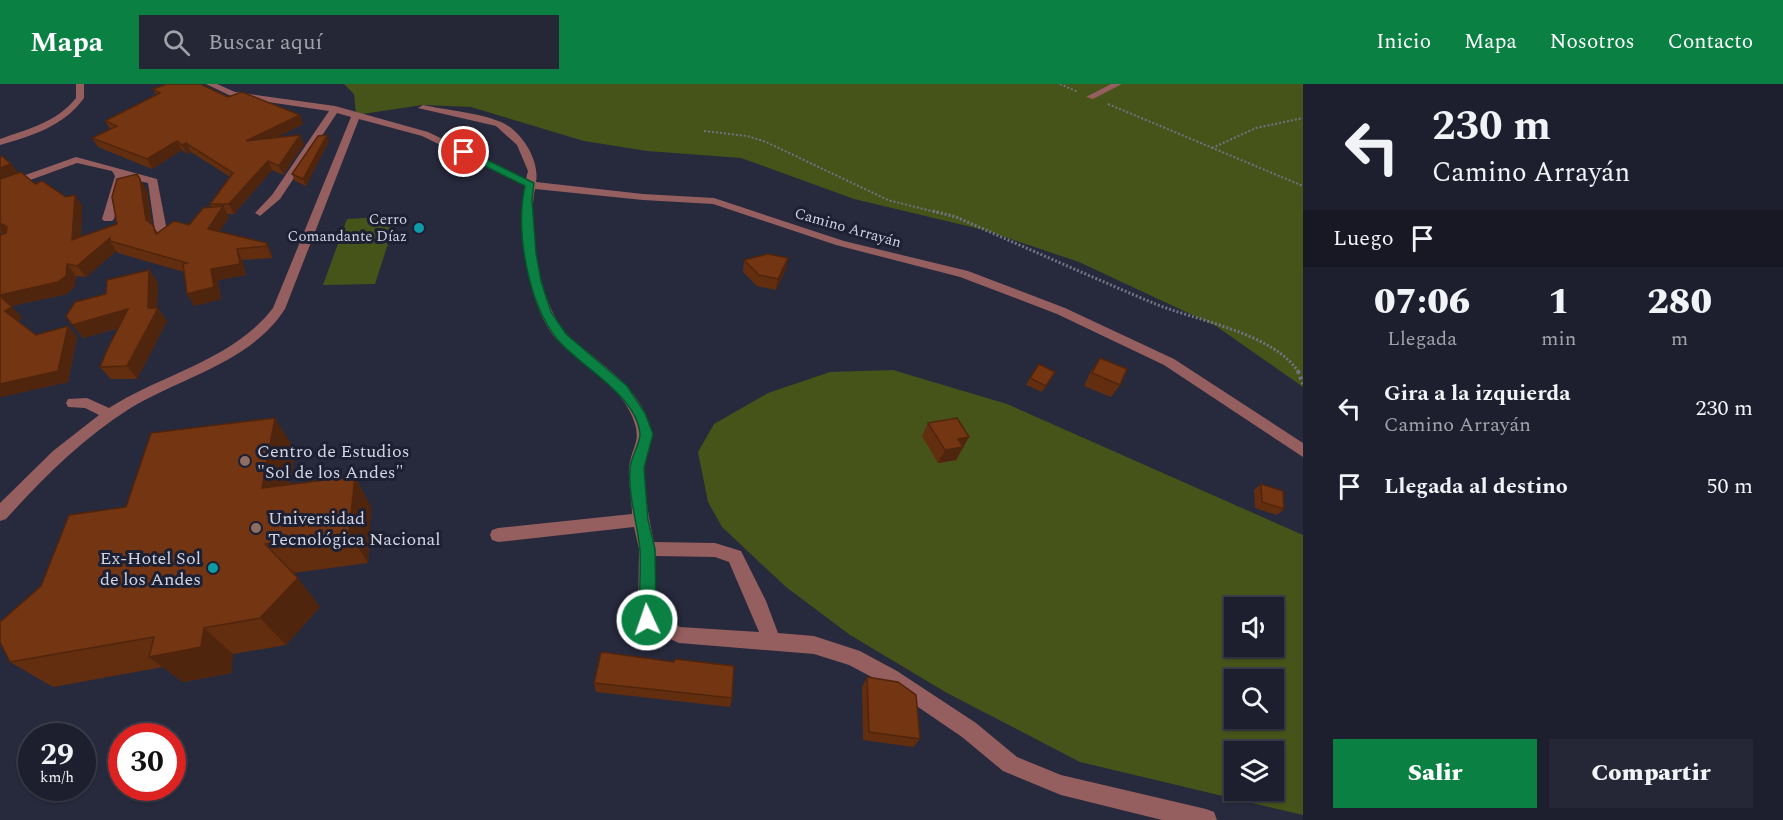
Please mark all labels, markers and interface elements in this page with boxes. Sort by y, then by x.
search box [139,15,559,69]
text: Mapa [30,21,103,64]
icon: search [160,26,193,59]
text: Buscar aquí [208,26,322,59]
text: Inicio [1376,26,1431,58]
text: Mapa [1464,26,1517,58]
text: Nosotros [1550,26,1635,58]
text: Contacto [1668,26,1753,58]
text: 230 m [1432,95,1551,158]
icon: left [1333,108,1411,186]
pin [438,126,489,177]
icon: arrive [447,135,480,168]
text: Camino Arrayán [1432,152,1630,194]
street label: Camino Arrayán [792,202,904,254]
place label: Cerro Comandante Díaz [288,208,407,248]
marker: Cerro Comandante Díaz [412,221,426,235]
text: Luego [1333,222,1394,255]
icon: arrive [1406,222,1439,255]
text: 07:06 [1374,275,1470,330]
text: 1 [1548,275,1570,330]
text: 280 [1647,275,1712,330]
text: Llegada [1387,324,1457,354]
text: min [1541,324,1576,354]
text: m [1671,324,1688,354]
text: Gira a la izquierda [1384,377,1571,410]
icon: left [1333,392,1366,425]
text: 230 m [1696,392,1753,425]
text: Camino Arrayán [1384,410,1531,440]
place label: Centro de Estudios "Sol de los Andes" [257,438,409,486]
marker: Centro de Estudios "Sol de los Andes" [238,454,252,468]
icon: arrive [1333,470,1366,503]
text: Llegada al destino [1384,470,1568,503]
text: 50 m [1707,470,1753,503]
place label: Universidad Tecnológica Nacional [268,505,441,553]
marker: Universidad Tecnológica Nacional [249,521,263,535]
place label: Ex-Hotel Sol de los Andes [100,545,201,593]
marker: Ex-Hotel Sol de los Andes [206,561,220,575]
position arrow [615,588,679,652]
map controls [1224,597,1284,801]
button: sound [1224,597,1284,657]
button: search [1224,669,1284,729]
speed limit sign: 30 [108,723,186,801]
text: 29 [40,732,74,778]
button: Salir [1333,739,1537,808]
button: Compartir [1549,739,1753,808]
button: layers [1224,741,1284,801]
text: km/h [40,766,74,789]

